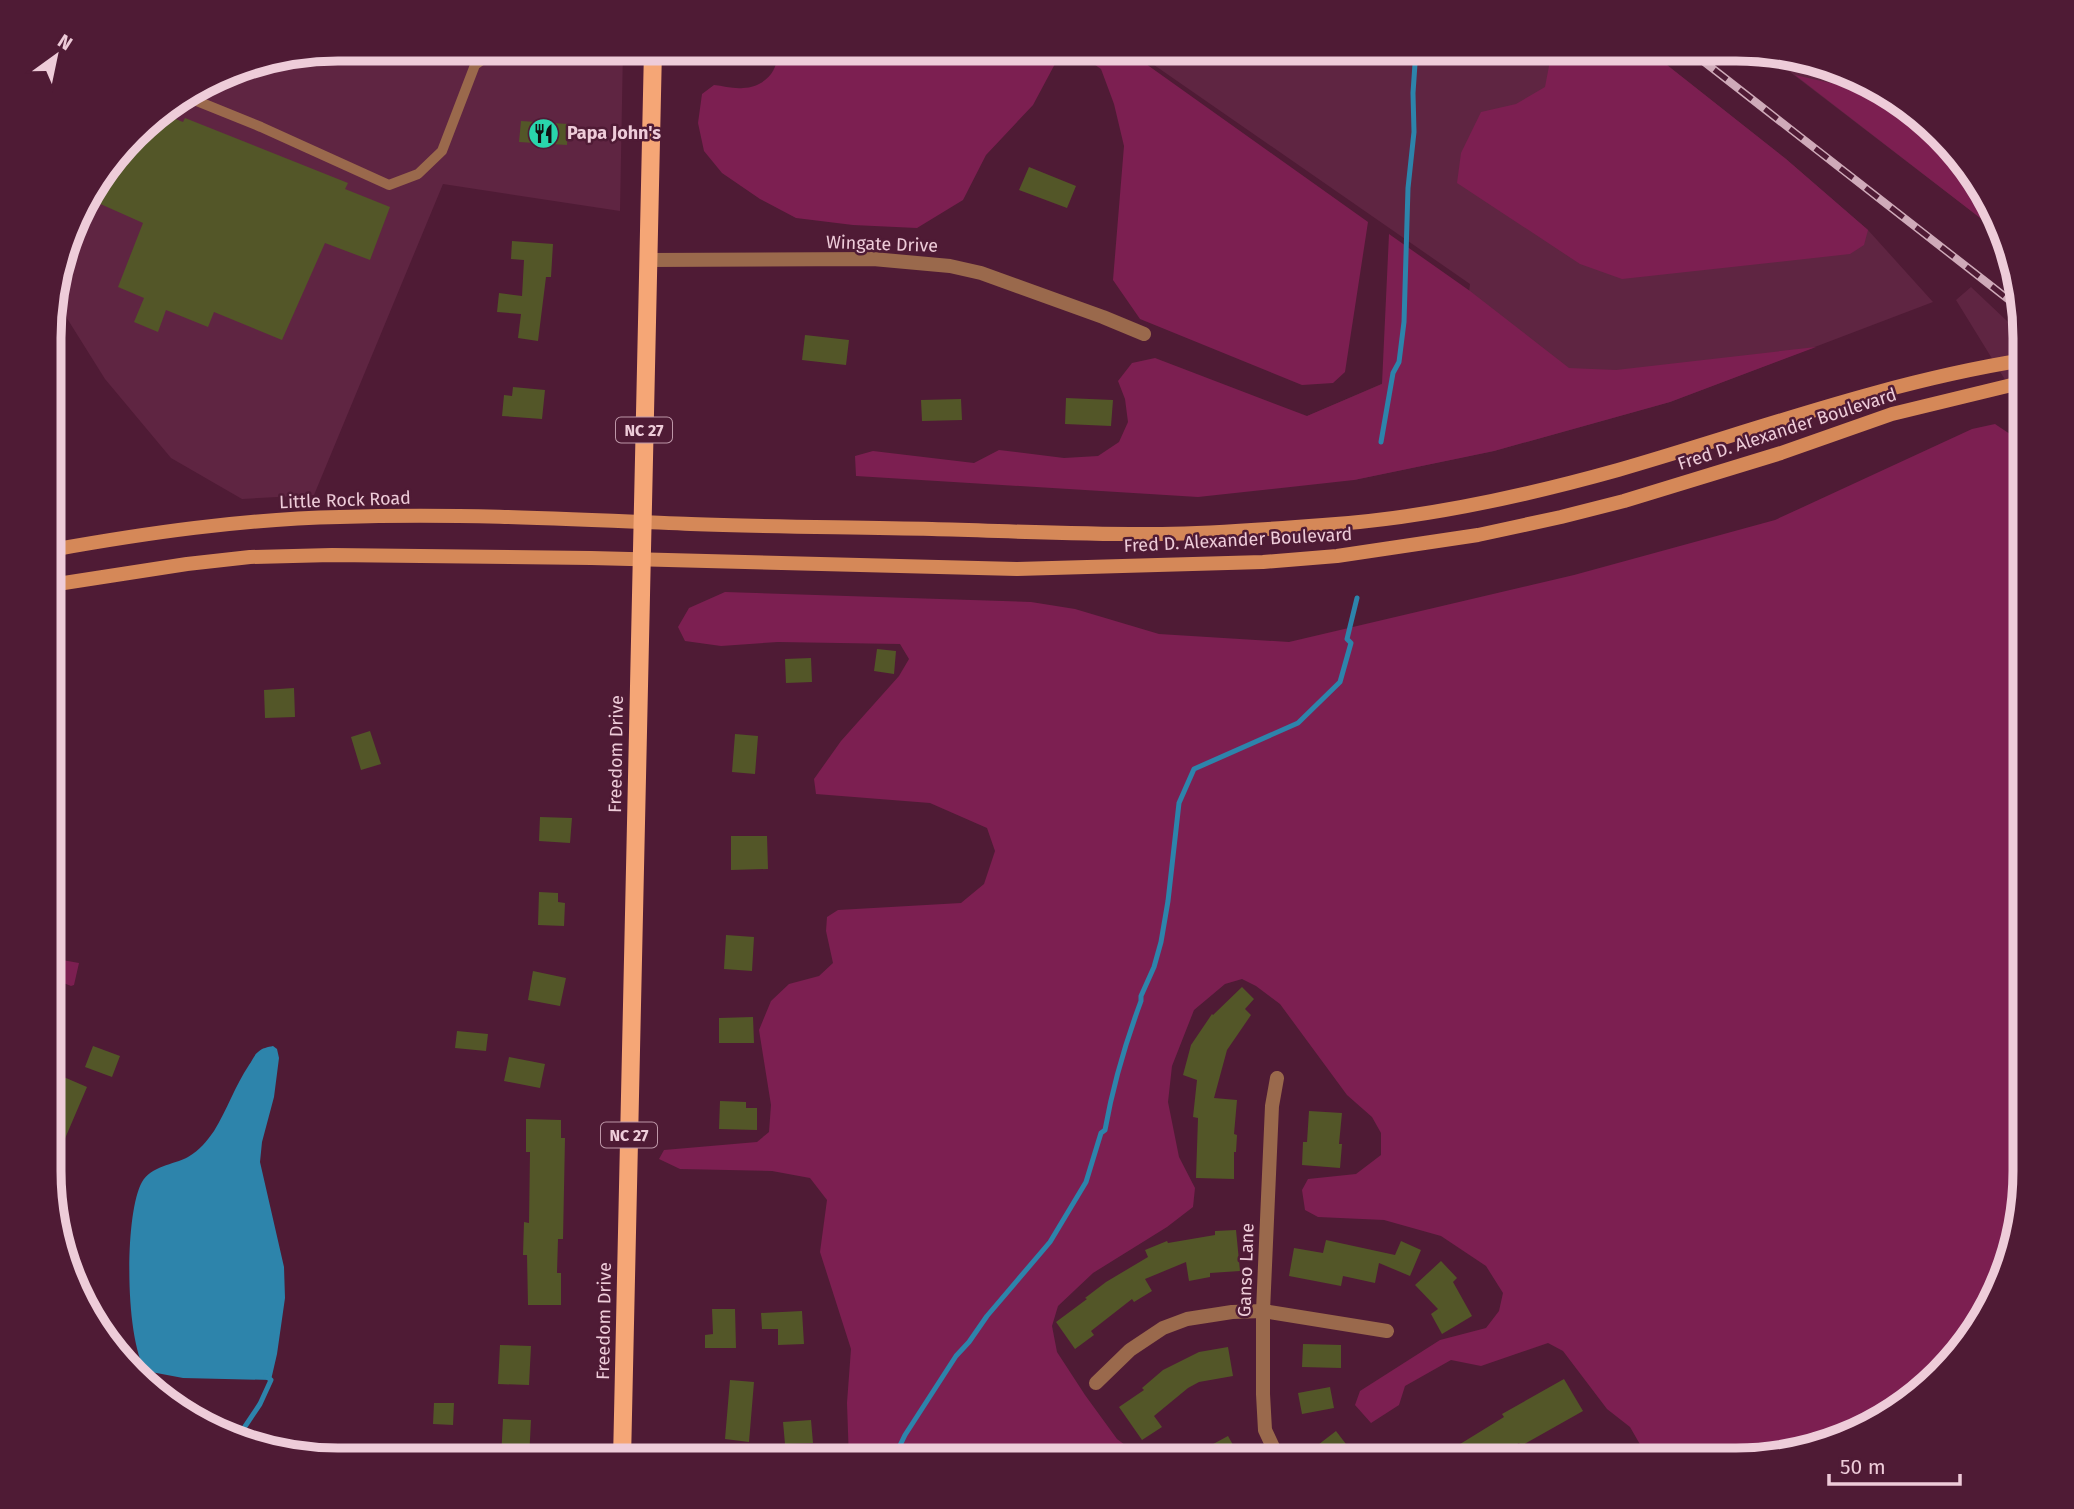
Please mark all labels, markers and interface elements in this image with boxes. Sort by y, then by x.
north arrow [21,21,91,91]
text: N [53,29,77,55]
restaurant icon: Papa John's [527,116,561,150]
place label: Papa John's [567,122,661,144]
street label: Wingate Drive [825,231,939,257]
street label: Fred D. Alexander Boulevard [1675,383,1899,475]
road number: NC 27 [616,418,672,442]
street label: Little Rock Road [279,487,411,513]
street label: Fred D. Alexander Boulevard [1123,523,1353,557]
street label: Freedom Drive [604,695,628,813]
road number: NC 27 [601,1122,657,1148]
street label: Ganso Lane [1233,1222,1259,1318]
street label: Freedom Drive [592,1262,616,1380]
scale bar [1829,1442,1960,1486]
text: 50 m [1840,1454,1886,1480]

